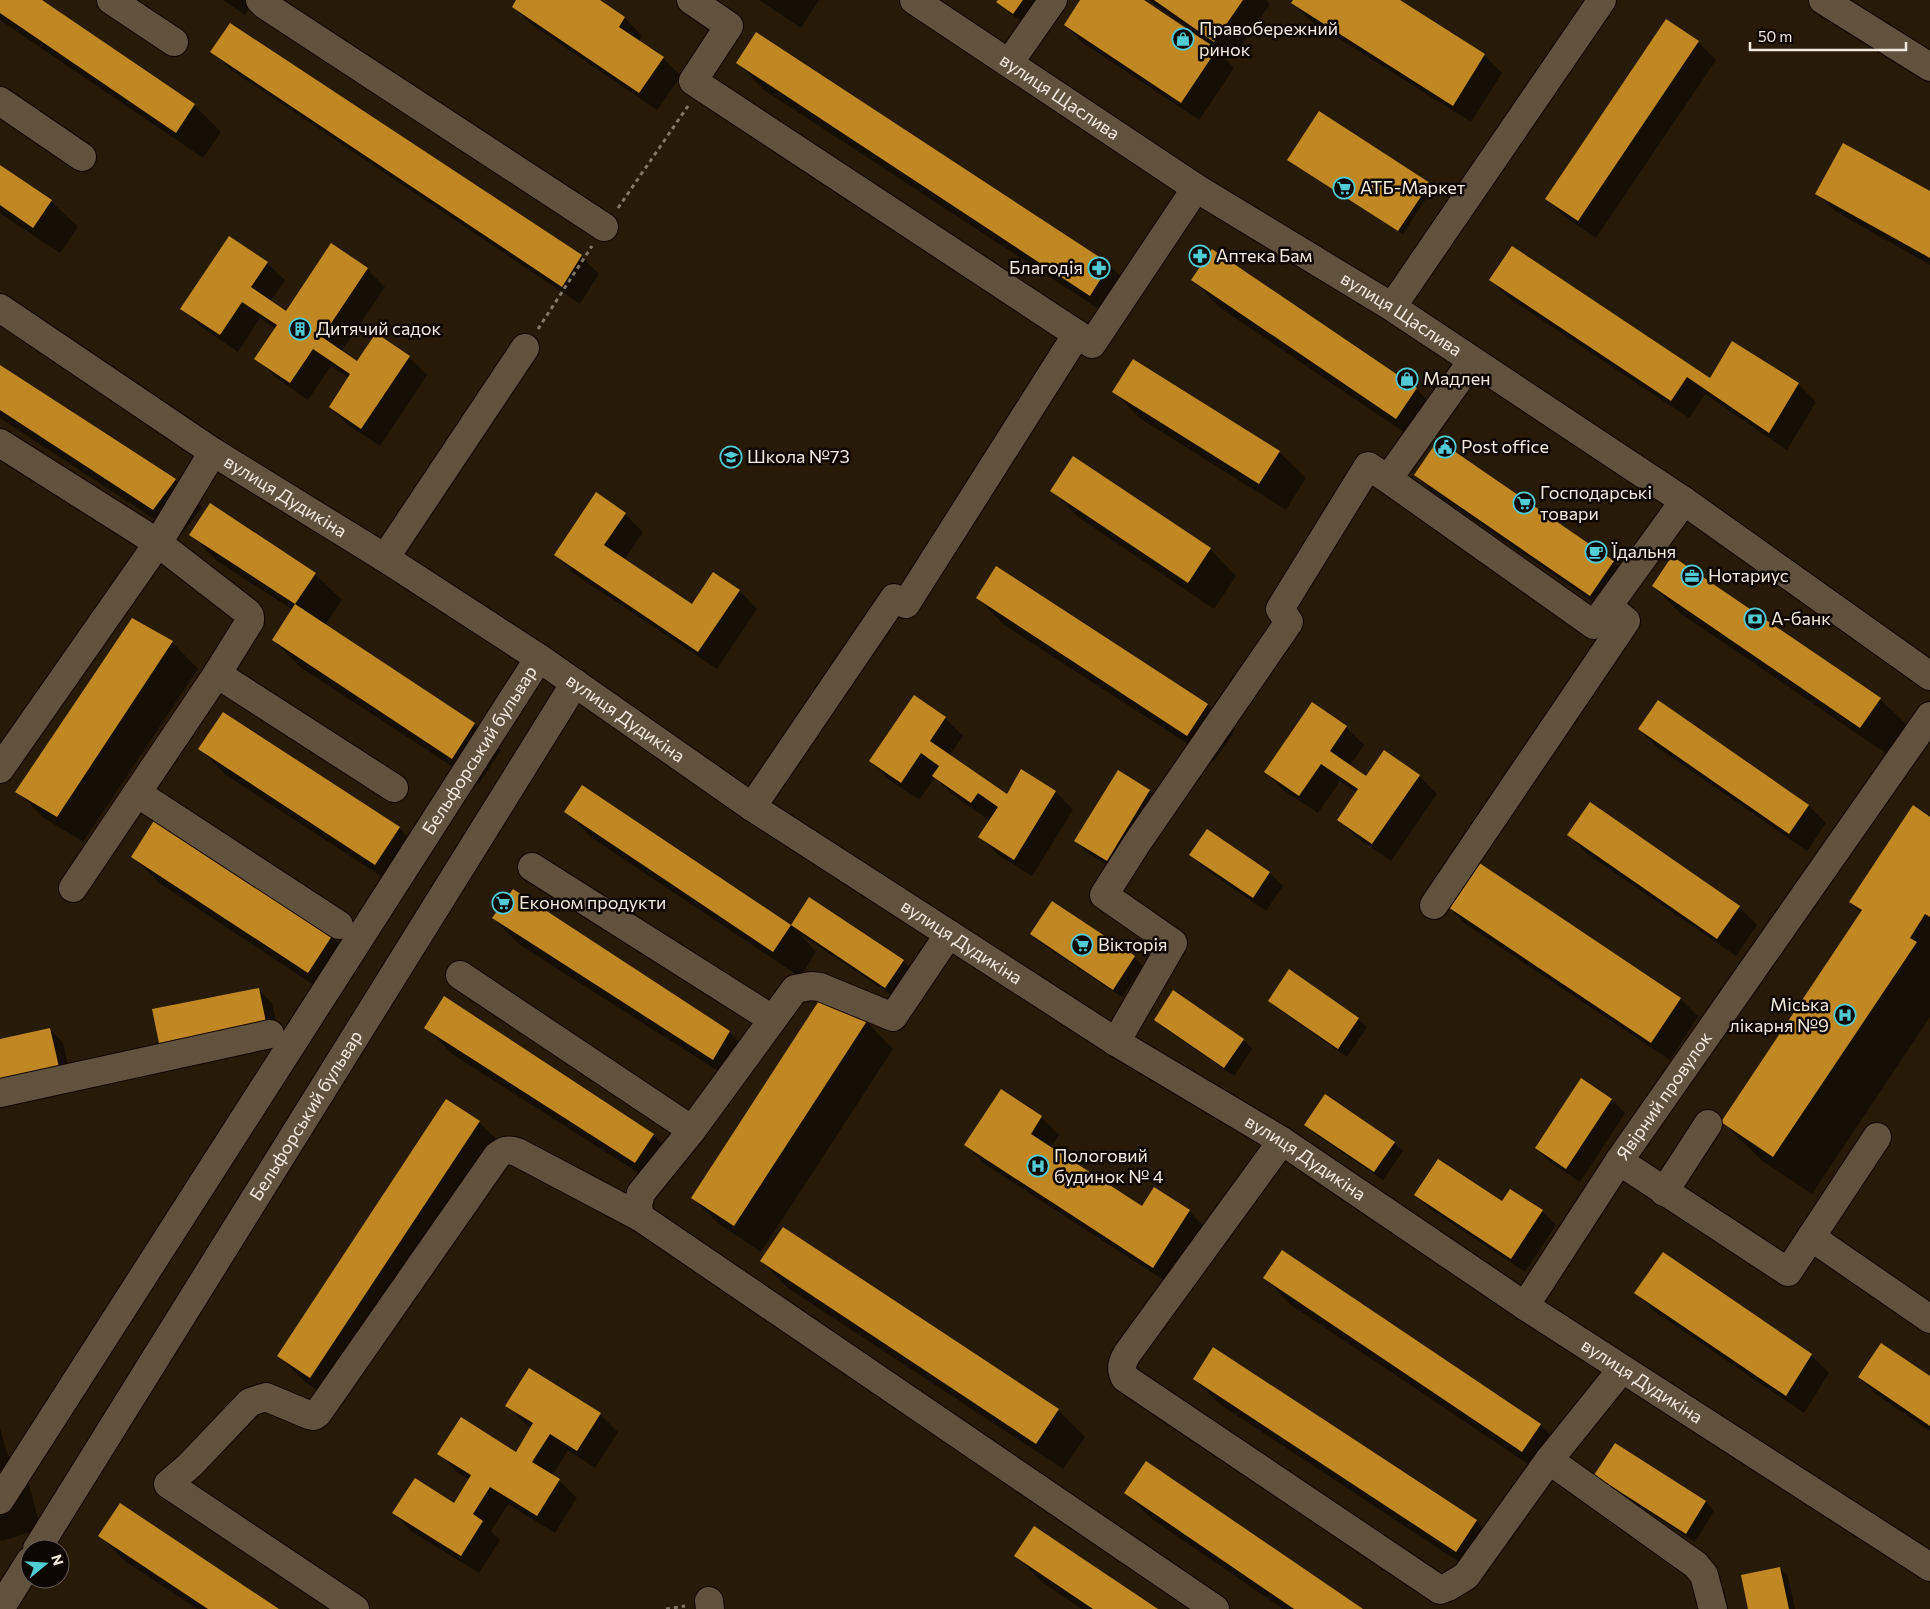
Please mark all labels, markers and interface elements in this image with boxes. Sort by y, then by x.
place label: Правобережний ринок [1199,17,1338,60]
scale bar [1750,20,1906,52]
shop icon: Правобережний ринок [1171,27,1195,51]
text: 50 m [1758,27,1792,45]
street label: вулиця Щаслива [996,48,1124,144]
supermarket icon: АТБ-Маркет [1332,176,1356,200]
place label: АТБ-Маркет [1360,176,1466,198]
pharmacy icon: Аптека Бам [1188,244,1212,268]
place label: Аптека Бам [1216,244,1312,266]
place label: Благодія [1009,256,1083,278]
pharmacy icon: Благодія [1087,256,1111,280]
street label: вулиця Щаслива [1337,267,1467,360]
building icon: Дитячий садок [288,317,312,341]
place label: Дитячий садок [316,317,442,339]
shop icon: Мадлен [1395,367,1419,391]
place label: Мадлен [1423,367,1490,389]
public building icon: Post office [1433,435,1457,459]
place label: Post office [1461,435,1549,457]
school or university icon: Школа №73 [719,445,743,469]
place label: Школа №73 [747,445,850,467]
street label: вулиця Дудикіна [220,450,351,542]
place label: Господарські товари [1540,481,1652,524]
supermarket icon: Господарські товари [1512,491,1536,515]
cafe icon: Їдальня [1584,540,1608,564]
place label: Їдальня [1611,540,1676,562]
office icon: Нотариус [1680,564,1704,588]
place label: Нотариус [1708,564,1789,586]
bank icon: А-банк [1743,607,1767,631]
place label: А-банк [1771,607,1831,629]
street label: Бельфорський бульвар [417,661,541,838]
street label: вулиця Дудикіна [562,668,689,767]
supermarket icon: Економ продукти [491,891,515,915]
place label: Економ продукти [519,891,666,913]
street label: вулиця Дудикіна [897,894,1027,989]
supermarket icon: Вікторія [1070,933,1094,957]
place label: Вікторія [1098,933,1168,955]
place label: Міська лікарня №9 [1729,993,1829,1036]
hospital icon: Міська лікарня №9 [1833,1003,1857,1027]
street label: Бельфорський бульвар [244,1026,366,1204]
street label: Явірний провулок [1611,1027,1716,1164]
street label: вулиця Дудикіна [1242,1110,1370,1205]
place label: Пологовий будинок № 4 [1054,1144,1164,1187]
hospital icon: Пологовий будинок № 4 [1026,1154,1050,1178]
street label: вулиця Дудикіна [1578,1333,1707,1428]
north arrow [20,1539,70,1589]
text: N [48,1552,68,1567]

